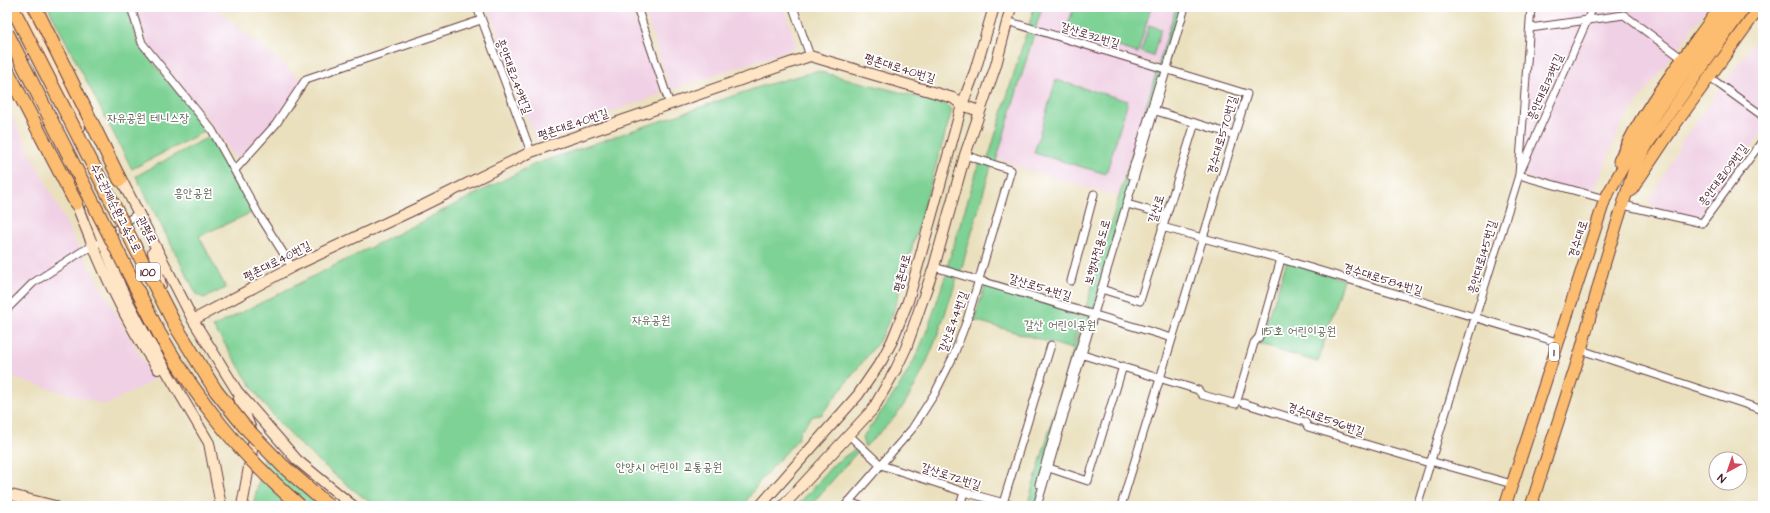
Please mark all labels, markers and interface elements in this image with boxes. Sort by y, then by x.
street label: 갈산로32번길 [1058,18,1122,53]
street label: 흥안대로249번길 [491,36,536,117]
street label: 평촌대로40번길 [862,50,938,87]
street label: 흥안대로133번길 [1523,51,1568,123]
street label: 경수대로570번길 [1203,93,1242,177]
street label: 평촌대로40번길 [536,104,611,145]
park label: 자유공원 테니스장 [107,110,189,127]
street label: 흥안대로109번길 [1694,140,1753,210]
street label: 수도권제1순환고속도로 [86,161,145,256]
park label: 흥안공원 [174,185,212,202]
street label: 갈산로 [1144,193,1169,225]
street label: 관평로 [132,213,161,247]
street label: 보행자전용도로 [1080,217,1115,287]
street label: 흥안대로145번길 [1464,218,1501,296]
street label: 경수대로 [1564,218,1593,260]
street label: 평촌대로40번길 [241,237,314,286]
street label: 평촌대로 [890,252,915,294]
street label: 경수대로584번길 [1341,259,1425,300]
road number: 100 [136,263,160,281]
street label: 갈산로54번길 [1006,270,1074,305]
street label: 갈산로44번길 [934,289,973,355]
park label: 자유공원 [632,312,670,329]
park label: 갈산 어린이공원 [1024,317,1096,334]
park label: 115호 어린이공원 [1262,323,1336,340]
road number: 1 [1549,343,1559,361]
street label: 경수대로596번길 [1285,398,1367,441]
north arrow [1708,451,1748,491]
park label: 안양시 어린이 교통공원 [616,459,722,476]
street label: 갈산로72번길 [918,459,984,494]
text: N [1714,470,1729,486]

